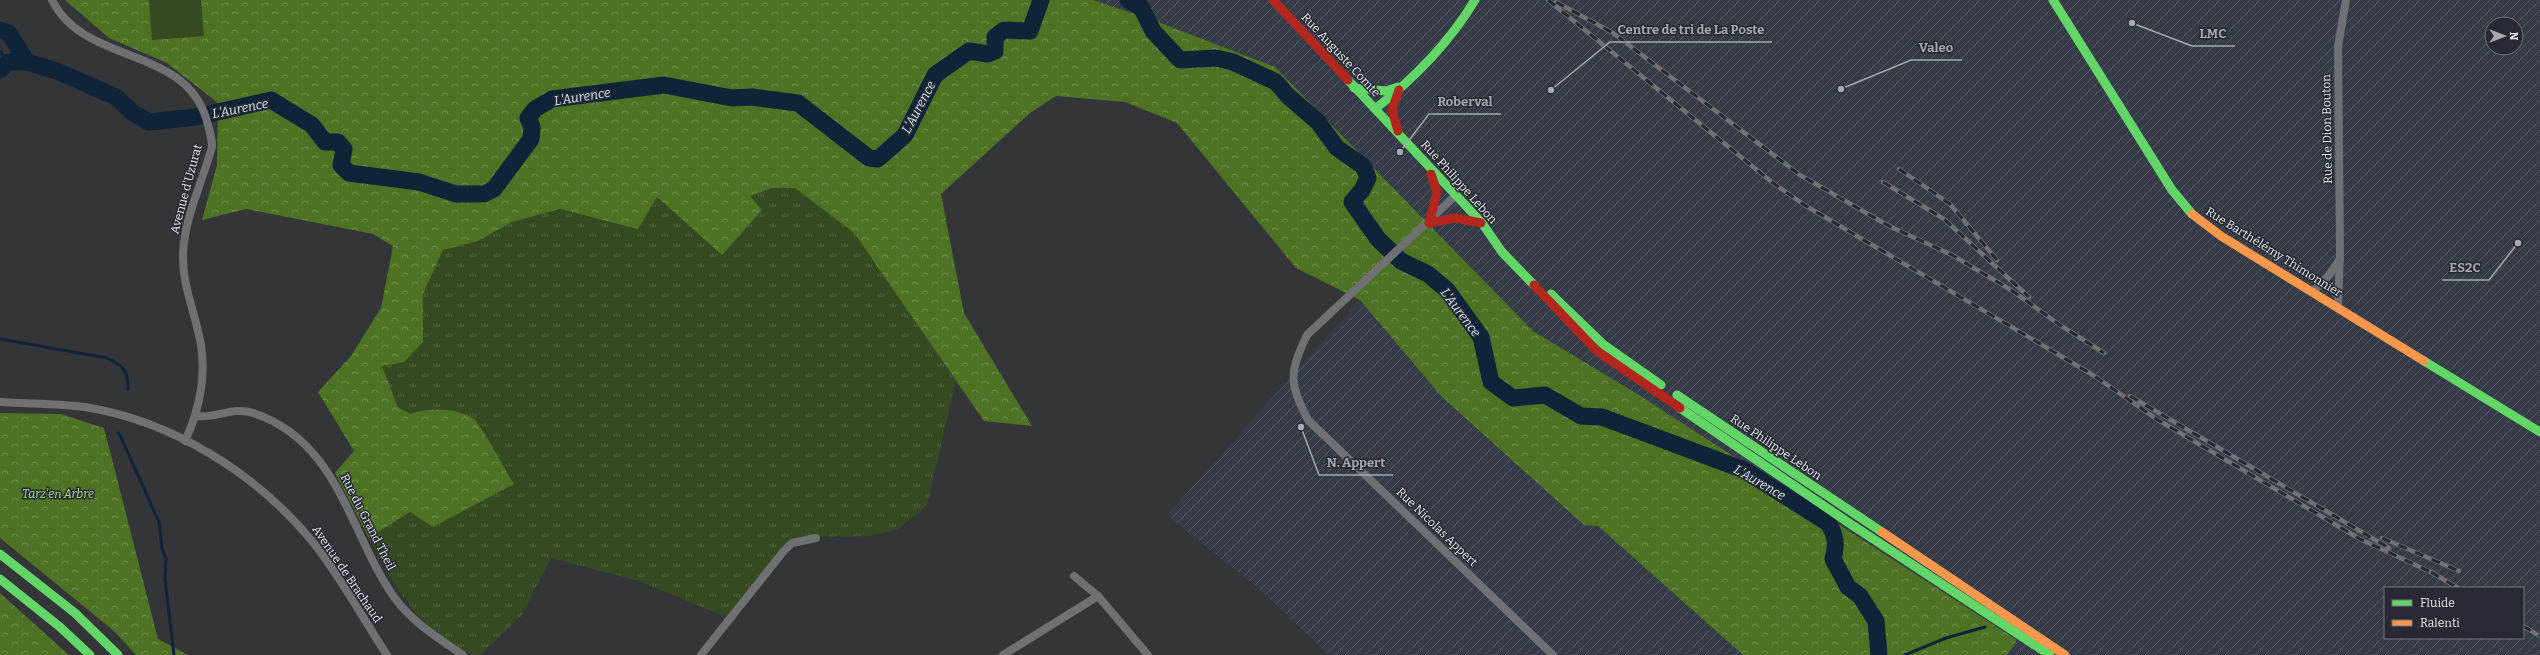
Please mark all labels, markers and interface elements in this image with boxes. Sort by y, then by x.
street label: Rue Auguste Comte [1299,10,1383,100]
north arrow [2484,16,2524,56]
callout: Centre de tri de La Poste [1610,17,1772,42]
callout: LMC [2192,21,2235,46]
text: Centre de tri de La Poste [1618,22,1764,37]
text: LMC [2200,26,2226,41]
text: N [2507,32,2520,41]
callout: Valeo [1911,35,1962,60]
text: Valeo [1919,40,1954,55]
street label: Rue de Dion Bouton [2319,74,2335,184]
water label: L'Aurence [898,78,939,136]
water label: L'Aurence [553,85,612,108]
callout: Roberval [1429,89,1501,114]
text: Roberval [1437,94,1493,109]
water label: L'Aurence [211,96,270,121]
street label: Rue Philippe Lebon [1418,138,1500,227]
street label: Avenue d'Uzurat [167,142,205,235]
street label: Rue Barthélémy Thimonnier [2203,204,2345,300]
callout: ES2C [2442,255,2489,280]
text: ES2C [2449,260,2481,275]
water label: L'Aurence [1437,285,1484,340]
street label: Rue Philippe Lebon [1728,411,1825,483]
callout: N. Appert [1319,450,1393,475]
text: N. Appert [1327,455,1385,470]
water label: L'Aurence [1731,462,1789,503]
street label: Rue du Grand Theil [338,471,399,573]
street label: Rue Nicolas Appert [1394,485,1481,570]
park label: Tarz'en Arbre [22,487,94,501]
street label: Avenue de Brachaud [309,523,385,625]
legend [2384,587,2524,639]
text: Fluide [2420,596,2455,610]
text: Ralenti [2420,616,2460,630]

